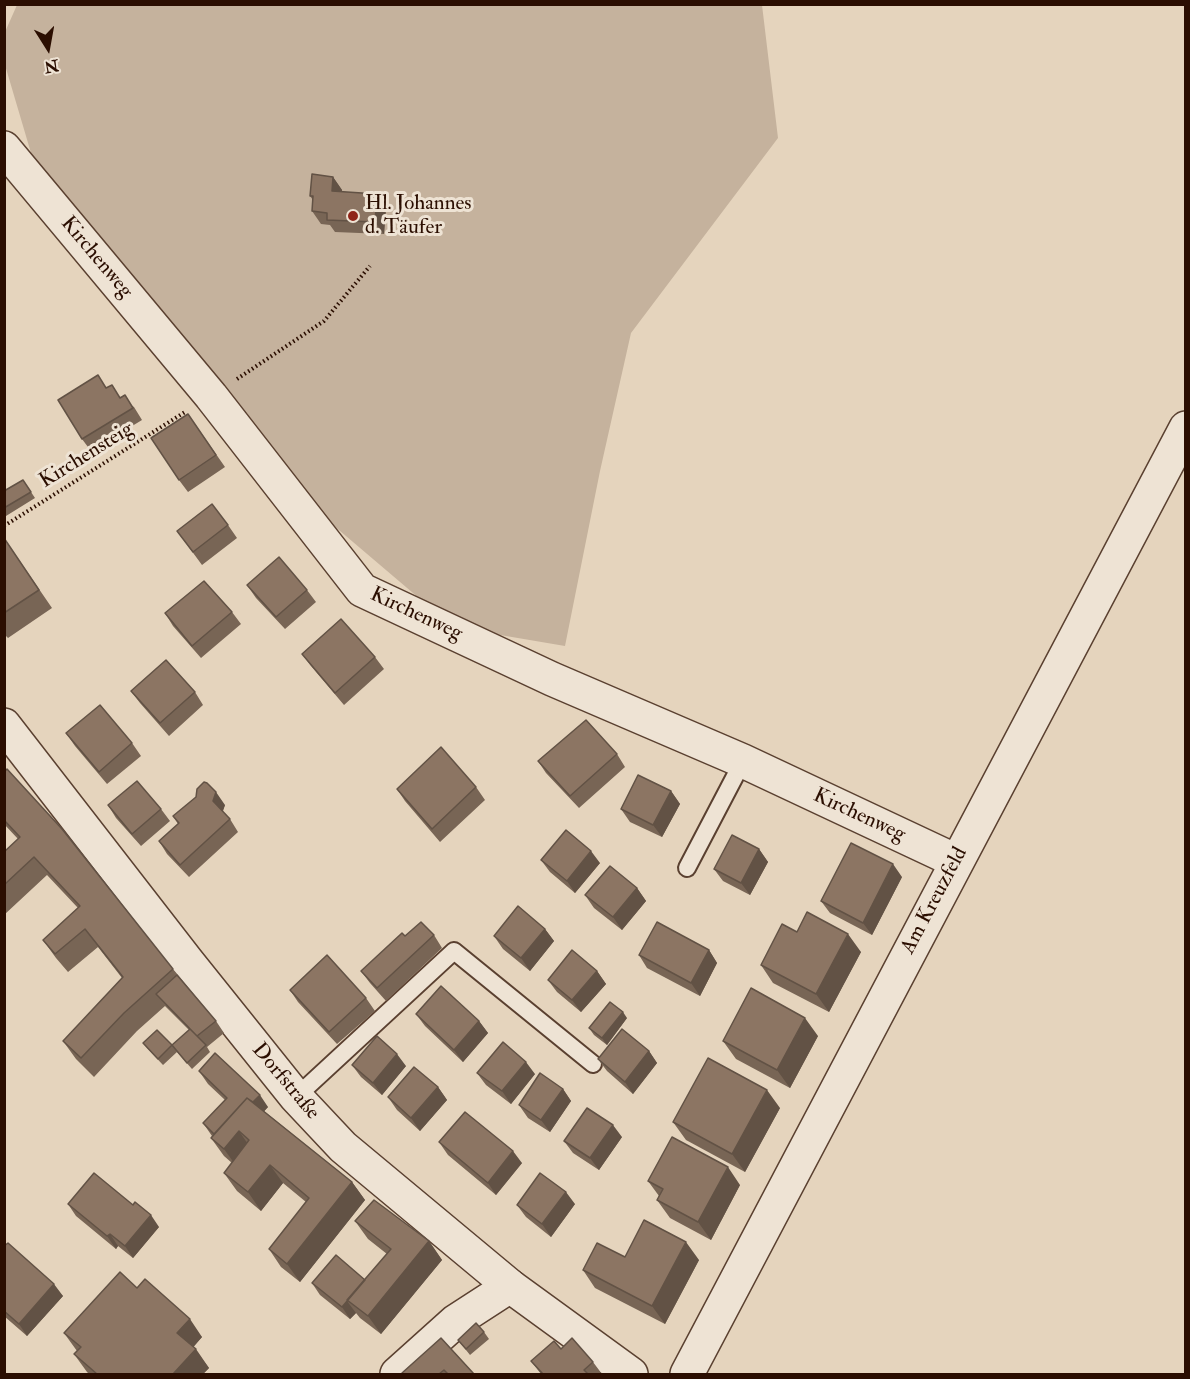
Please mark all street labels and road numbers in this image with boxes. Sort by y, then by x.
street label: Kirchenweg [55,212,137,304]
street label: Kirchensteig [35,417,139,495]
street label: Kirchenweg [366,583,466,647]
street label: Kirchenweg [809,784,909,848]
street label: Am Kreuzfeld [896,843,974,959]
street label: Dorfstraße [246,1039,324,1125]

